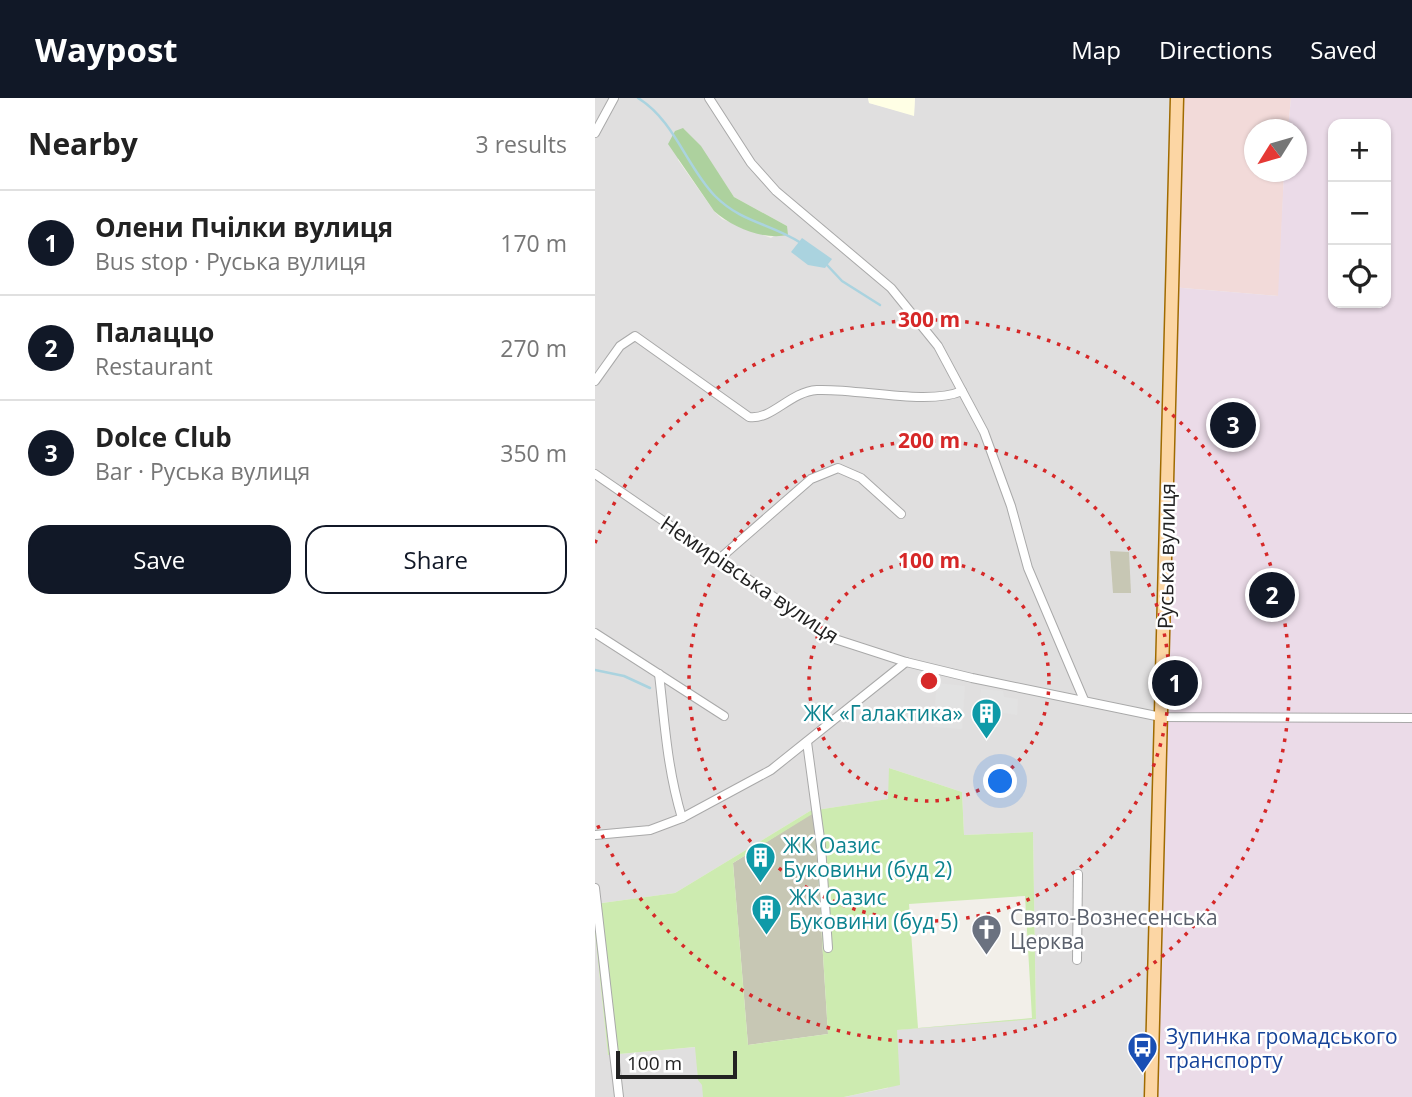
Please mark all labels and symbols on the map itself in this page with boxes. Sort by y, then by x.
north arrow [1244,119,1307,182]
text: 300 m [898,305,960,333]
pin: 3 [1210,399,1256,451]
text: 200 m [898,426,960,454]
street label: Руська вулиця [1151,483,1181,629]
street label: Немирівська вулиця [655,509,845,649]
text: 100 m [898,546,960,574]
pin: 2 [1249,569,1295,621]
pin: 1 [1152,657,1198,709]
centre of rings [917,669,941,693]
building icon: ЖК «Галактика» [969,696,1003,740]
place label: ЖК «Галактика» [803,699,963,727]
your location [983,764,1017,798]
place label: ЖК Оазис Буковини (буд 2) [783,831,952,883]
building icon: ЖК Оазис Буковини (буд 2) [743,840,777,884]
place label: ЖК Оазис Буковини (буд 5) [789,883,958,935]
building icon: ЖК Оазис Буковини (буд 5) [749,892,783,936]
place label: Свято-Вознесенська Церква [1010,903,1218,955]
church icon: Свято-Вознесенська Церква [970,912,1004,956]
place label: Зупинка громадського транспорту [1166,1022,1398,1074]
bus stop icon: Зупинка громадського транспорту [1126,1031,1160,1075]
scale bar [616,1048,737,1080]

